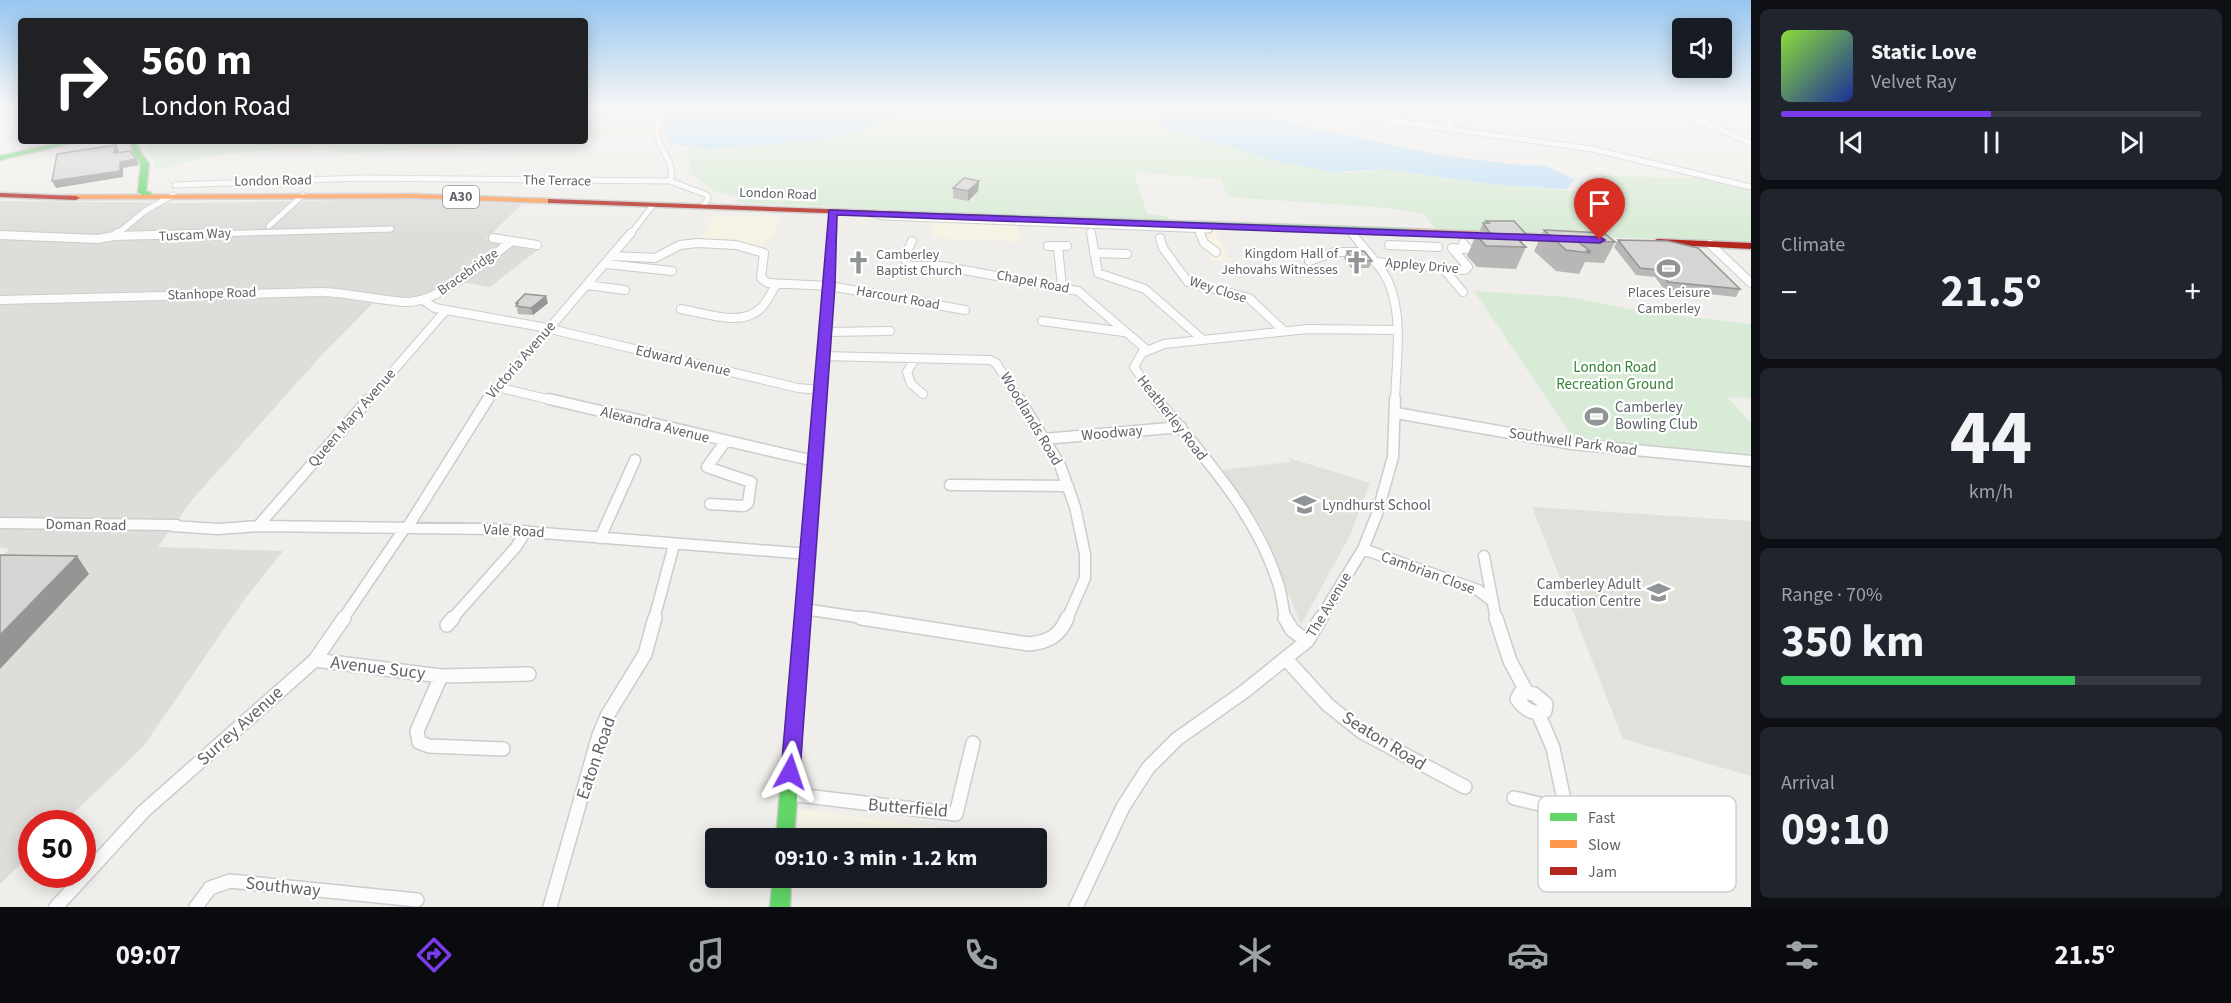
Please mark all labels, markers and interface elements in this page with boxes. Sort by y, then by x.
map controls [1672,18,1732,78]
button: sound [1672,18,1732,78]
text: 560 m [141,31,252,91]
text: Static Love [1871,36,1977,68]
icon: right [42,42,120,120]
text: Velvet Ray [1871,68,1957,96]
text: London Road [141,87,291,126]
icon: previous [1835,126,1868,159]
icon: pause [1975,126,2008,159]
icon: next [2115,126,2148,159]
street label: London Road [234,170,312,192]
street label: The Terrace [523,170,591,192]
pin [1574,178,1625,240]
street label: London Road [739,183,817,205]
road number: A30 [443,186,479,208]
icon: arrive [1583,187,1616,220]
street label: Tuscam Way [158,223,232,247]
text: Climate [1781,231,1845,259]
street label: Bracebridge [433,244,503,300]
place label: Kingdom Hall of Jehovahs Witnesses [1221,244,1339,280]
place label: Camberley Baptist Church [876,245,962,281]
church icon: Kingdom Hall of Jehovahs Witnesses [1343,249,1369,275]
church icon: Camberley Baptist Church [845,250,871,276]
street label: Appley Drive [1385,253,1459,279]
sports icon: Places Leisure Camberley [1656,256,1682,282]
text: 21.5° [1940,260,2042,324]
street label: Chapel Road [995,265,1071,299]
text: − [1781,269,1797,316]
text: + [2185,269,2201,316]
street label: Wey Close [1187,271,1249,309]
street label: Harcourt Road [855,281,941,315]
street label: Stanhope Road [167,282,257,306]
place label: Places Leisure Camberley [1628,283,1710,319]
street label: Victoria Avenue [481,317,561,403]
street label: Edward Avenue [633,340,733,382]
park label: London Road Recreation Ground [1556,357,1674,395]
street label: Queen Mary Avenue [303,364,401,472]
street label: Woodlands Road [995,368,1067,470]
street label: Heatherley Road [1132,371,1212,465]
text: 44 [1950,383,2032,494]
place label: Camberley Bowling Club [1615,397,1698,435]
street label: Alexandra Avenue [598,401,712,449]
sports icon: Camberley Bowling Club [1584,403,1610,429]
street label: Woodway [1080,420,1144,446]
street label: Southwell Park Road [1507,423,1639,461]
text: km/h [1969,478,2013,506]
school or university icon: Lyndhurst School [1291,492,1317,518]
place label: Lyndhurst School [1322,495,1431,516]
street label: Doman Road [45,514,127,536]
street label: Vale Road [483,519,545,543]
street label: Cambrian Close [1378,546,1478,600]
street label: The Avenue [1301,568,1357,642]
place label: Camberley Adult Education Centre [1533,574,1641,612]
school or university icon: Camberley Adult Education Centre [1646,580,1672,606]
text: Range · 70% [1781,581,1882,609]
text: 350 km [1781,610,1925,674]
street label: Avenue Sucy [329,650,427,686]
street label: Surrey Avenue [191,680,289,771]
street label: Seaton Road [1337,705,1431,777]
street label: Eaton Road [570,713,622,803]
position arrow [758,740,822,804]
text: Arrival [1781,769,1835,797]
street label: Butterfield [867,792,949,824]
legend [1538,796,1736,892]
text: 09:10 [1781,798,1890,862]
text: Fast [1588,807,1616,829]
speed limit sign: 50 [18,810,96,888]
text: Slow [1588,834,1621,856]
text: 09:10 · 3 min · 1.2 km [775,842,977,874]
text: Jam [1588,861,1617,883]
street label: Southway [244,871,322,903]
icon: directions [413,934,455,976]
icon: music [686,934,728,976]
icon: phone [960,934,1002,976]
icon: climate [1234,934,1276,976]
icon: car [1507,934,1549,976]
icon: filters [1781,934,1823,976]
text: 09:07 [116,936,181,975]
text: 21.5° [2054,936,2115,975]

